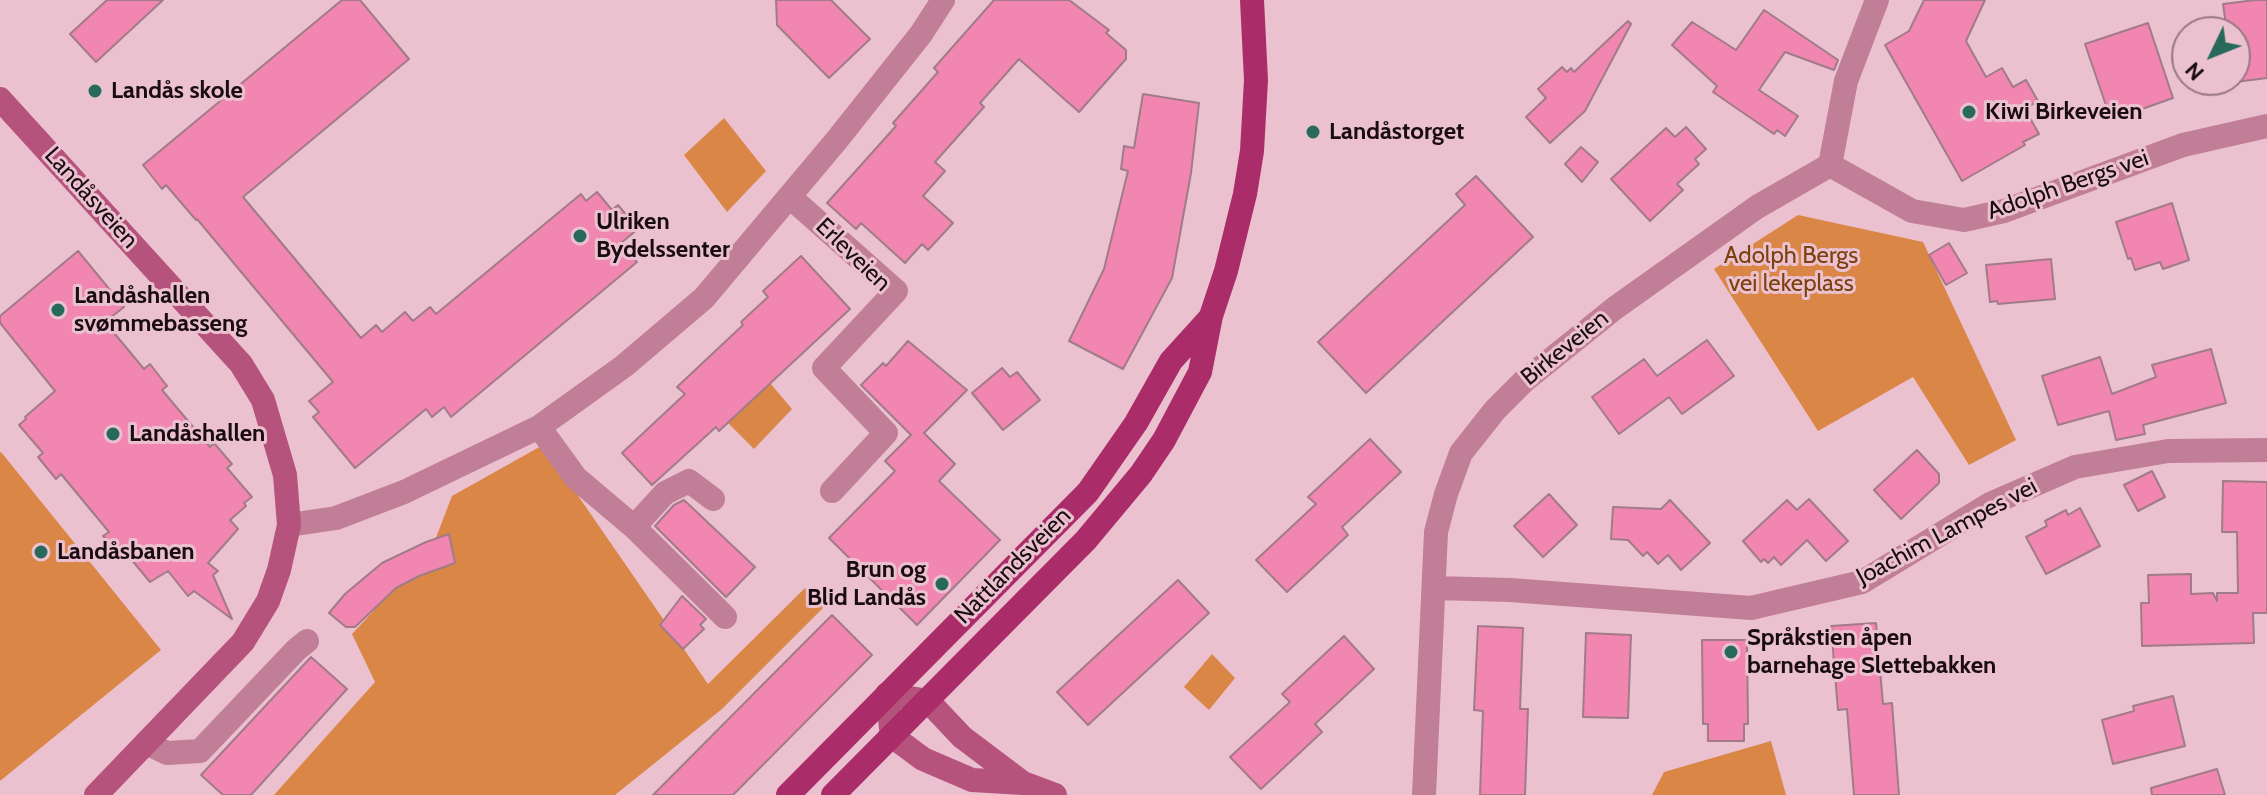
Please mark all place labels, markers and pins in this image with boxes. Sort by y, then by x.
place label: Landås skole [111,77,243,105]
marker: Landås skole [86,82,104,100]
place label: Kiwi Birkeveien [1985,98,2142,126]
marker: Kiwi Birkeveien [1960,103,1978,121]
place label: Landåstorget [1329,118,1464,146]
marker: Landåstorget [1304,123,1322,141]
place label: Ulriken Bydelssenter [596,208,730,264]
marker: Ulriken Bydelssenter [571,227,589,245]
place label: Landåshallen svømmebasseng [74,282,247,338]
marker: Landåshallen svømmebasseng [49,301,67,319]
place label: Landåshallen [129,420,265,448]
marker: Landåshallen [104,425,122,443]
place label: Landåsbanen [57,538,195,566]
marker: Landåsbanen [32,543,50,561]
place label: Brun og Blid Landås [807,556,926,612]
marker: Brun og Blid Landås [933,575,951,593]
place label: Språkstien åpen barnehage Slettebakken [1747,624,1996,680]
marker: Språkstien åpen barnehage Slettebakken [1722,643,1740,661]

